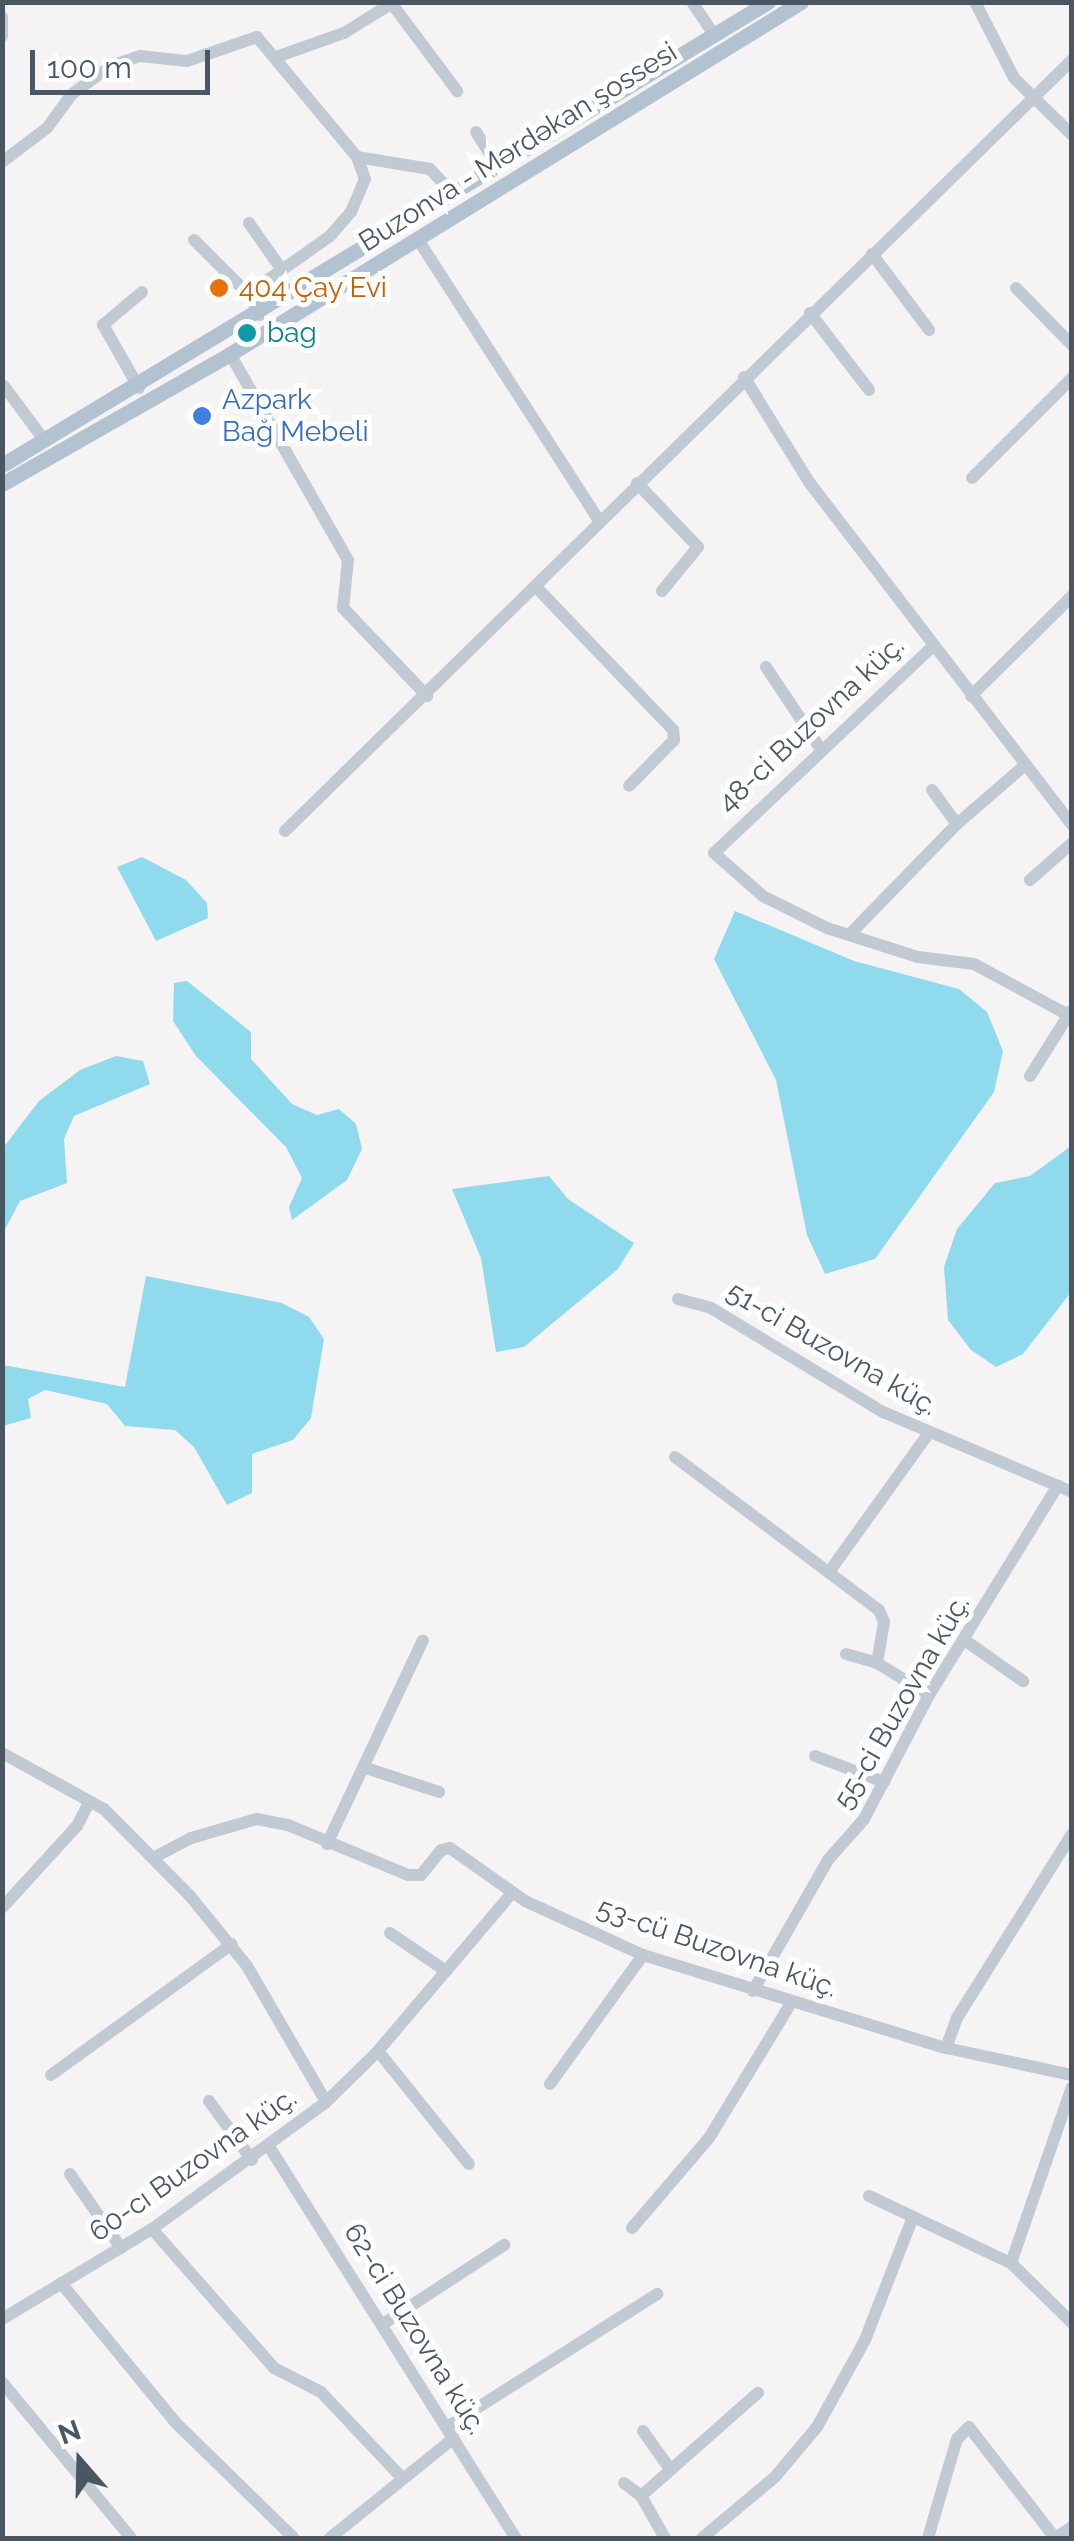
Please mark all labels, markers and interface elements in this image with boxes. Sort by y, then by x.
scale bar [35,30,215,92]
street label: Buzonva - Mərdəkan şossesi [353,35,683,259]
text: 100 m [47,50,132,85]
place label: 404 Çay Evi [239,271,388,305]
marker: 404 Çay Evi [208,277,230,299]
place label: bag [267,316,317,350]
marker: bag [236,322,258,344]
place label: Azpark Bağ Mebeli [222,383,369,449]
marker: Azpark Bağ Mebeli [191,405,213,427]
street label: 48-ci Buzovna küç. [711,629,911,819]
street label: 51-ci Buzovna küç. [721,1275,943,1423]
street label: 55-ci Buzovna küç. [827,1589,977,1815]
street label: 53-cü Buzovna küç. [592,1891,842,2005]
street label: 60-cı Buzovna küç. [83,2081,303,2249]
street label: 62-ci Buzovna küç. [336,2217,494,2441]
north arrow [30,2411,130,2511]
text: N [54,2413,85,2451]

